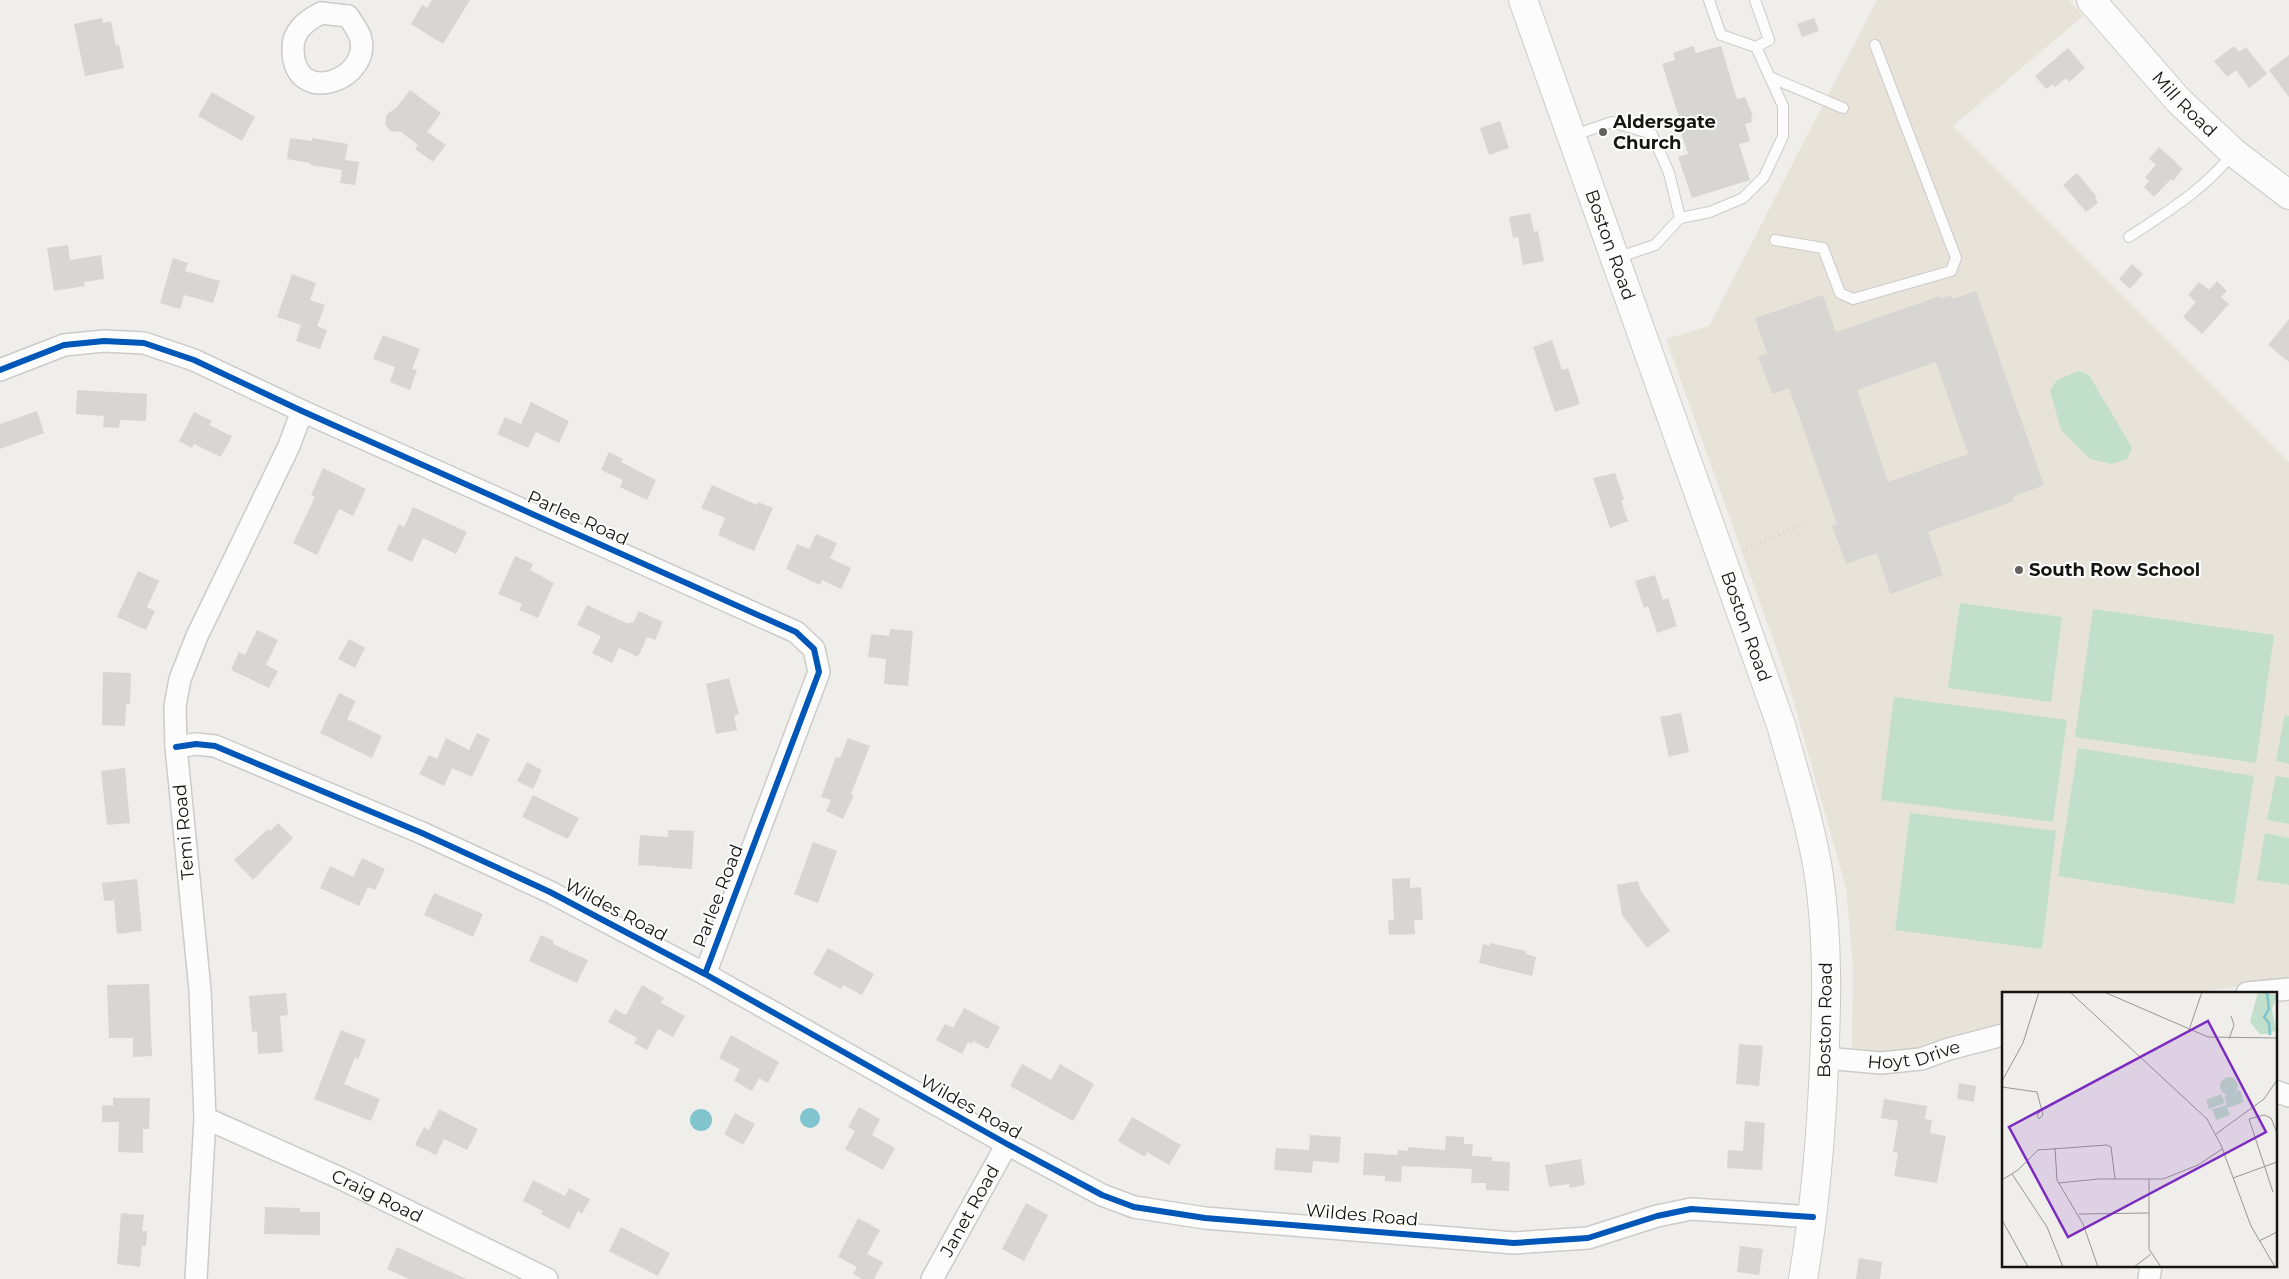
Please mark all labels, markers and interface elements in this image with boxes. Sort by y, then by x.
street label: Mill Road [2147,67,2221,142]
place label: Aldersgate Church [1612,111,1716,154]
marker: Aldersgate Church [1597,126,1609,138]
street label: Boston Road [1580,187,1640,303]
street label: Parlee Road [524,486,632,550]
place label: South Row School [2029,559,2200,581]
marker: South Row School [2013,564,2025,576]
street label: Boston Road [1716,568,1776,685]
street label: Temi Road [169,783,199,881]
street label: Parlee Road [688,841,748,951]
street label: Wildes Road [561,874,671,946]
street label: Boston Road [1813,962,1837,1078]
inset map [2002,992,2276,1266]
street label: Hoyt Drive [1866,1036,1963,1074]
street label: Wildes Road [916,1070,1026,1144]
street label: Janet Road [935,1161,1004,1262]
street label: Craig Road [328,1165,426,1228]
street label: Wildes Road [1305,1199,1419,1231]

